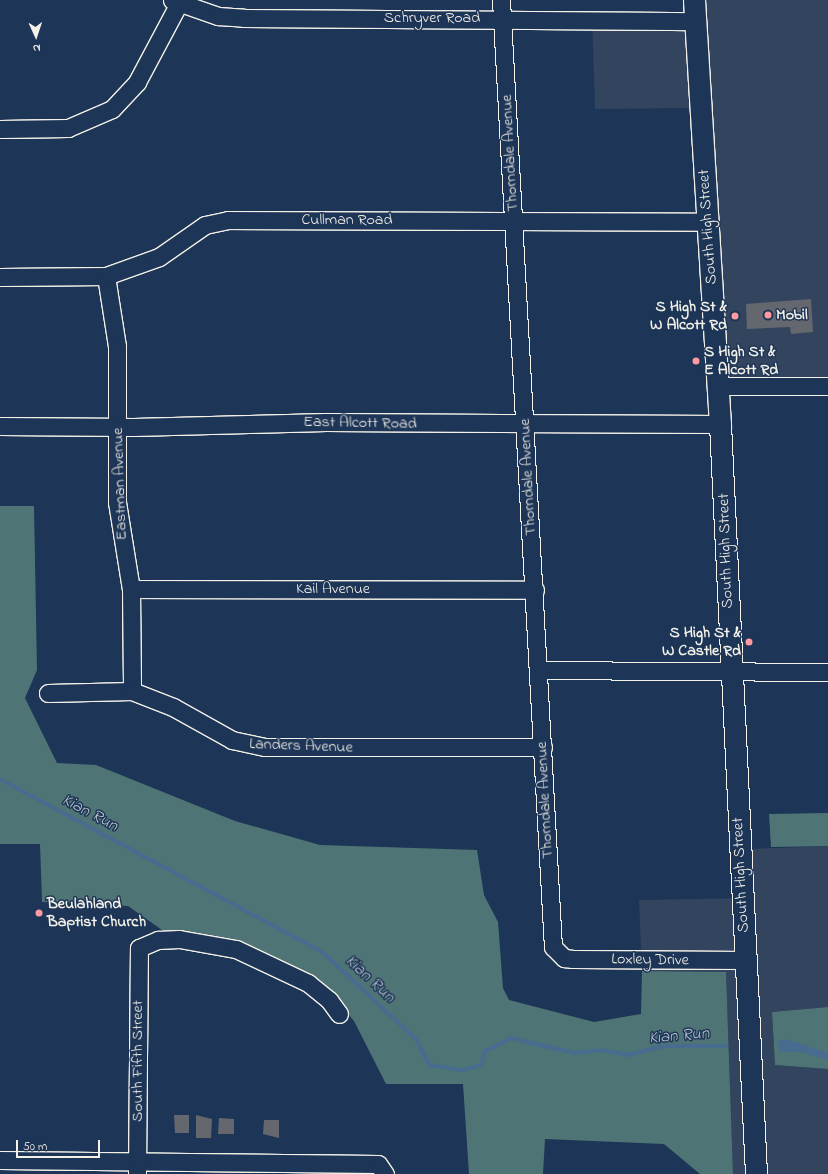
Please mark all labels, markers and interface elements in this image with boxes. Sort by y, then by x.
street label: Schryver Road [384,8,480,28]
north arrow [16,16,56,56]
text: N [32,40,41,56]
street label: Thorndale Avenue [497,94,523,212]
street label: South High Street [694,169,722,285]
street label: Cullman Road [301,210,393,230]
place label: S High St & W Alcott Rd [650,297,727,335]
place label: Mobil [776,305,808,325]
marker: Mobil [763,310,773,320]
marker: S High St & W Alcott Rd [730,311,740,321]
place label: S High St & E Alcott Rd [704,342,778,380]
marker: S High St & E Alcott Rd [691,356,701,366]
street label: East Alcott Road [303,412,417,434]
street label: Thorndale Avenue [515,418,541,536]
street label: Eastman Avenue [108,427,132,541]
street label: South High Street [714,493,738,609]
street label: Kail Avenue [296,579,370,599]
place label: S High St & W Castle Rd [662,623,741,661]
marker: S High St & W Castle Rd [744,637,754,647]
street label: Landers Avenue [249,735,353,757]
street label: Thorndale Avenue [532,741,558,859]
water label: Kian Run [58,790,122,836]
street label: South High Street [728,817,754,933]
place label: Beulahland Baptist Church [47,894,146,932]
marker: Beulahland Baptist Church [34,908,44,918]
street label: Loxley Drive [611,950,689,970]
water label: Kian Run [341,951,399,1007]
street label: South Fifth Street [128,1000,148,1122]
water label: Kian Run [648,1023,710,1049]
scale bar [18,1132,102,1158]
text: 50 m [23,1138,47,1156]

